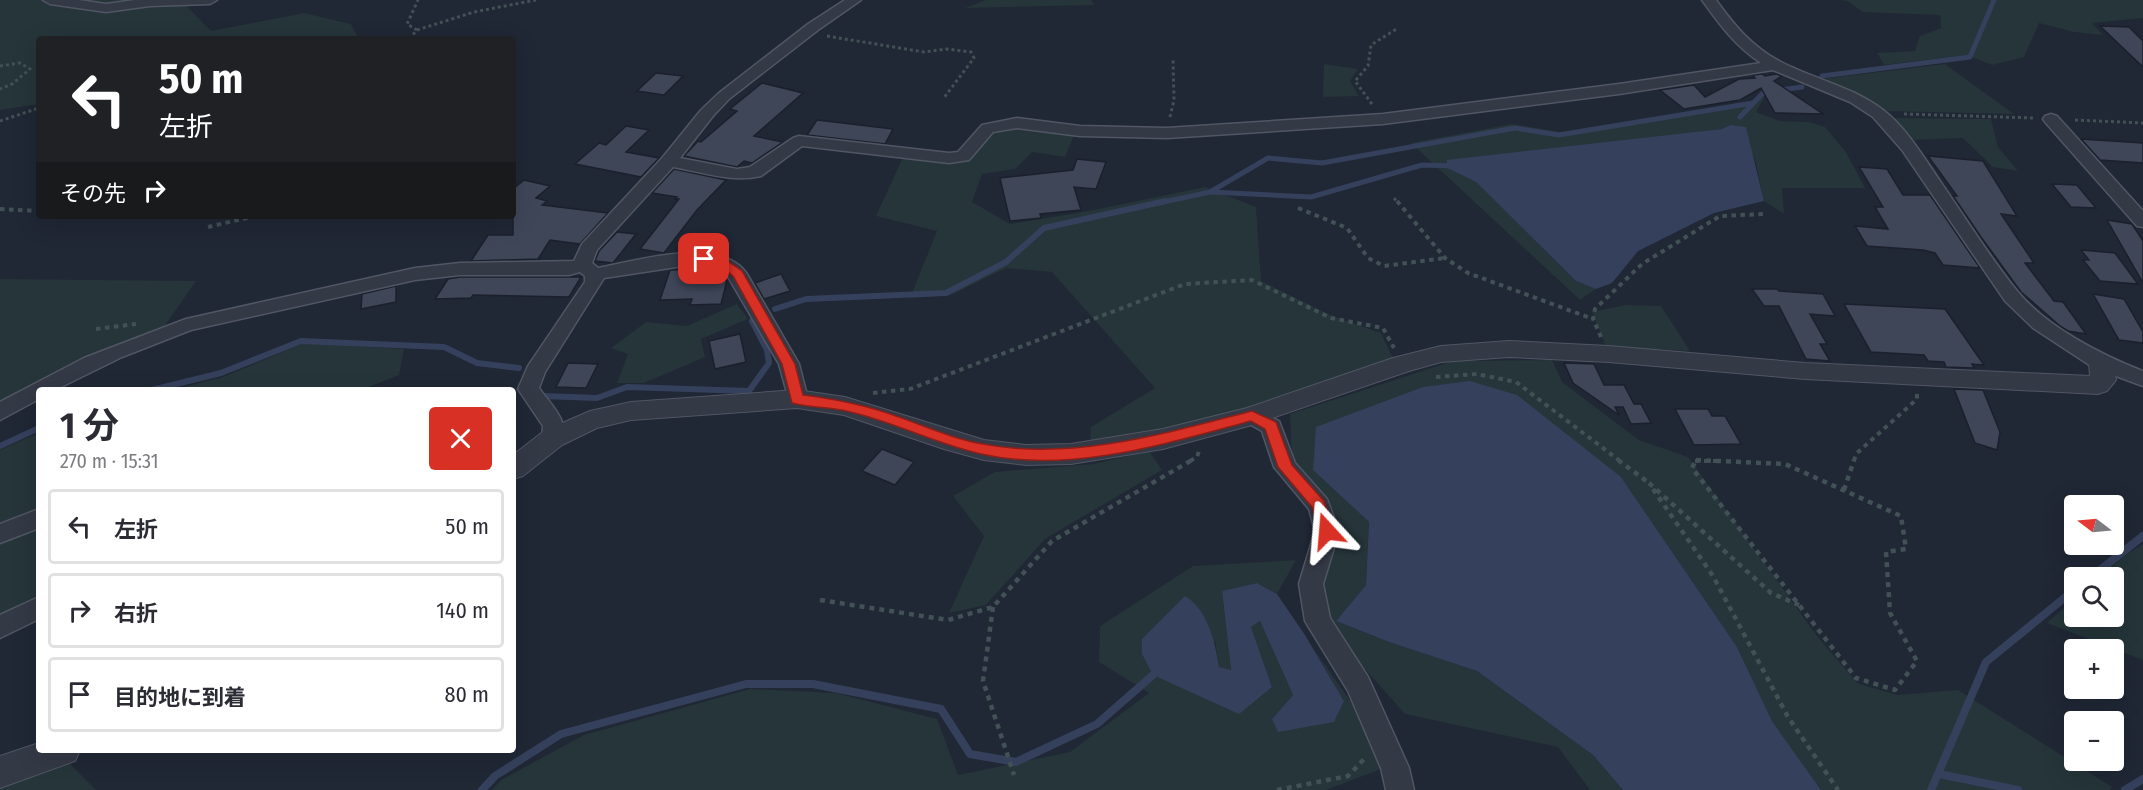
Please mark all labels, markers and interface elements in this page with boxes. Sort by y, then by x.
text: 50 m [159,54,243,104]
icon: left [60,60,138,138]
text: 左折 [159,111,213,143]
icon: right [138,174,171,207]
text: その先 [60,180,126,207]
pin [678,233,729,284]
icon: arrive [687,242,720,275]
text: 1 分 [60,404,119,448]
button: close [429,407,492,470]
text: 270 m · 15:31 [60,449,158,473]
north arrow [2064,495,2124,555]
map controls [2064,495,2124,771]
position arrow [1295,499,1359,563]
icon: left [63,510,96,543]
text: 50 m [445,513,489,540]
text: 左折 [114,516,158,543]
button: search [2064,567,2124,627]
icon: right [63,594,96,627]
text: 140 m [436,597,489,624]
text: 右折 [114,600,158,627]
button: + [2064,639,2124,699]
icon: arrive [63,678,96,711]
text: 80 m [444,681,489,708]
text: 目的地に到着 [114,684,246,711]
button: − [2064,711,2124,771]

